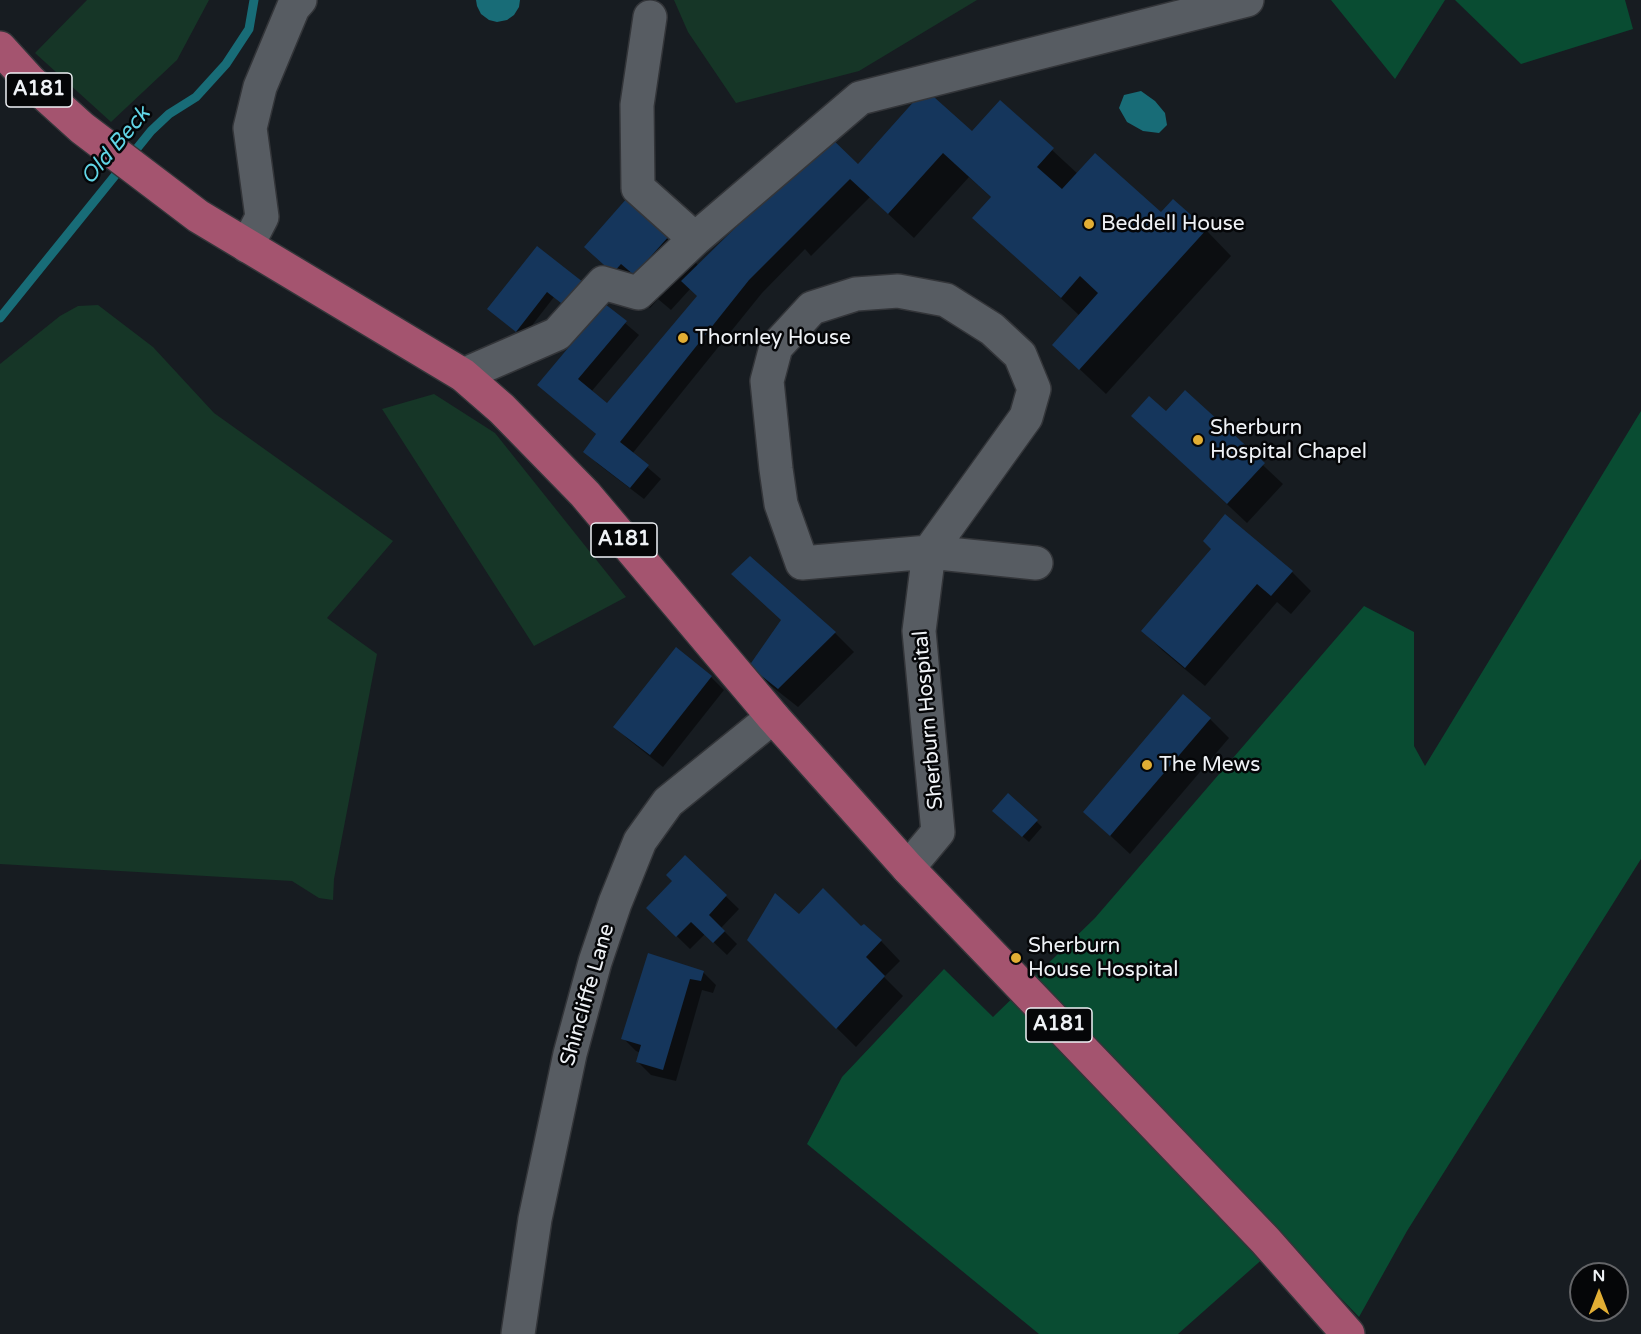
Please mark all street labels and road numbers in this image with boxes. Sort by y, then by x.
road number: A181 [6,73,72,107]
road number: A181 [591,523,657,557]
street label: Sherburn Hospital [909,629,949,811]
street label: Shincliffe Lane [556,921,620,1069]
road number: A181 [1026,1008,1092,1042]

